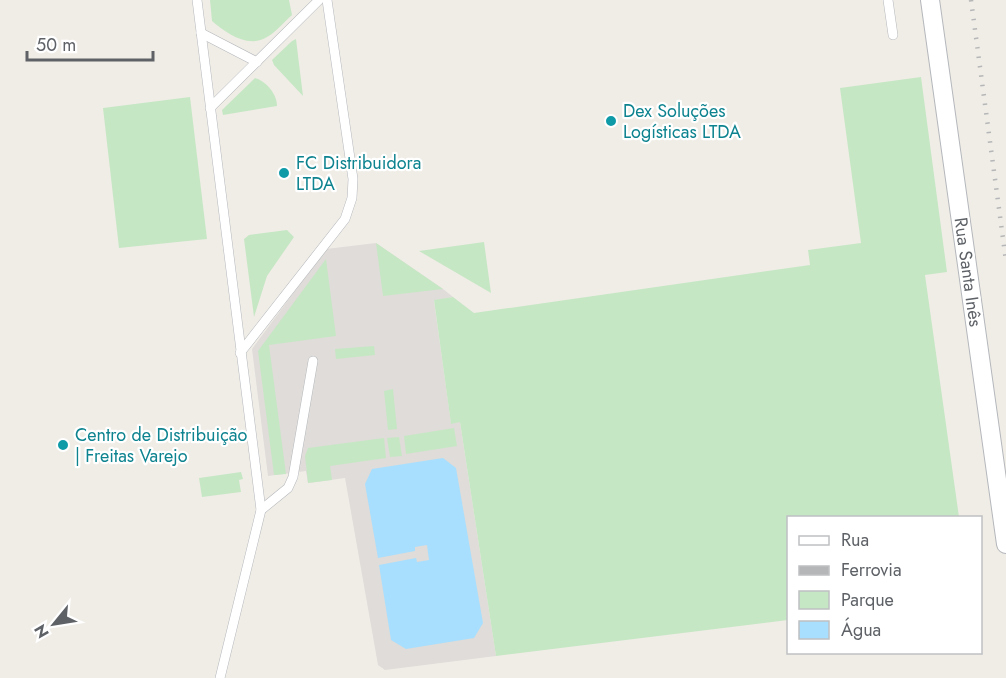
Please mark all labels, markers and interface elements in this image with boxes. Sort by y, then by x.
scale bar [27,24,153,62]
text: 50 m [36,32,76,58]
place label: Dex Soluções Logísticas LTDA [623,98,741,145]
marker: Dex Soluções Logísticas LTDA [604,114,618,128]
place label: FC Distribuidora LTDA [296,150,421,197]
marker: FC Distribuidora LTDA [277,166,291,180]
street label: Rua Santa Inês [947,216,989,328]
place label: Centro de Distribuição | Freitas Varejo [75,422,248,469]
marker: Centro de Distribuição | Freitas Varejo [56,438,70,452]
legend [787,516,982,654]
text: Rua [841,527,869,553]
text: Ferrovia [841,557,902,583]
text: Parque [841,587,894,613]
north arrow [24,594,84,654]
text: Água [841,617,881,643]
text: N [28,620,55,643]

